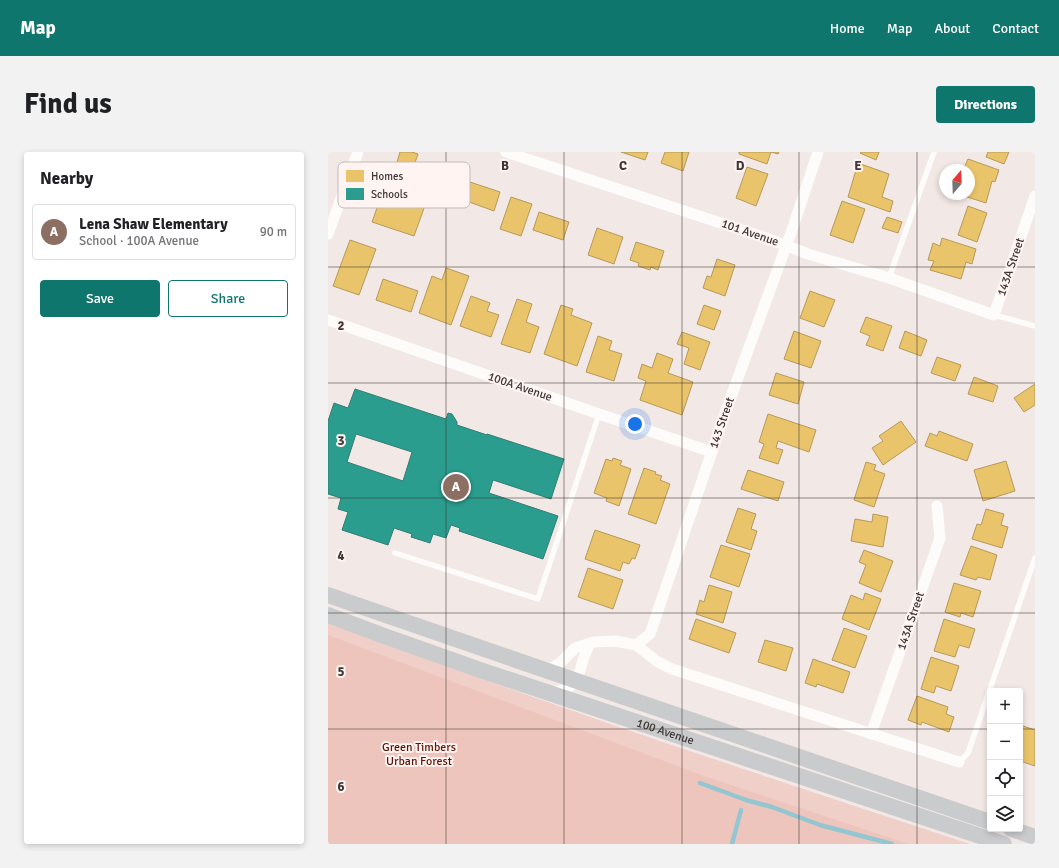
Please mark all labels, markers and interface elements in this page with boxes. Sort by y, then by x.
text: Map [20,16,56,40]
text: Home [830,20,865,37]
text: Map [887,20,912,37]
text: About [934,20,970,37]
text: Contact [992,20,1039,37]
button: Directions [936,86,1035,123]
text: Find us [24,87,112,121]
text: B [501,158,509,174]
text: C [619,158,627,174]
text: D [736,158,745,174]
text: E [854,158,862,174]
legend [338,162,470,208]
north arrow [939,164,975,200]
text: Nearby [40,168,93,189]
text: Homes [371,170,403,183]
text: Schools [371,188,408,201]
text: Lena Shaw Elementary [79,215,228,233]
street label: 101 Avenue [719,216,781,250]
text: A [50,224,58,240]
text: 90 m [260,224,287,240]
text: School · 100A Avenue [79,233,199,249]
street label: 143A Street [994,236,1028,298]
button: Save [40,280,160,317]
button: Share [168,280,288,317]
text: 2 [337,318,345,334]
street label: 100A Avenue [486,369,554,405]
street label: 143 Street [706,395,738,451]
your location [625,414,645,434]
text: 3 [337,433,345,449]
pin: A [443,472,469,502]
text: 4 [337,548,345,564]
street label: 143A Street [894,590,928,652]
text: 5 [337,664,345,680]
map controls [987,688,1023,832]
button: + [987,688,1023,724]
street label: 100 Avenue [635,715,696,748]
button: − [987,724,1023,760]
park label: Green Timbers Urban Forest [382,740,456,769]
button: locate [987,760,1023,796]
text: 6 [337,779,345,795]
button: layers [987,796,1023,832]

